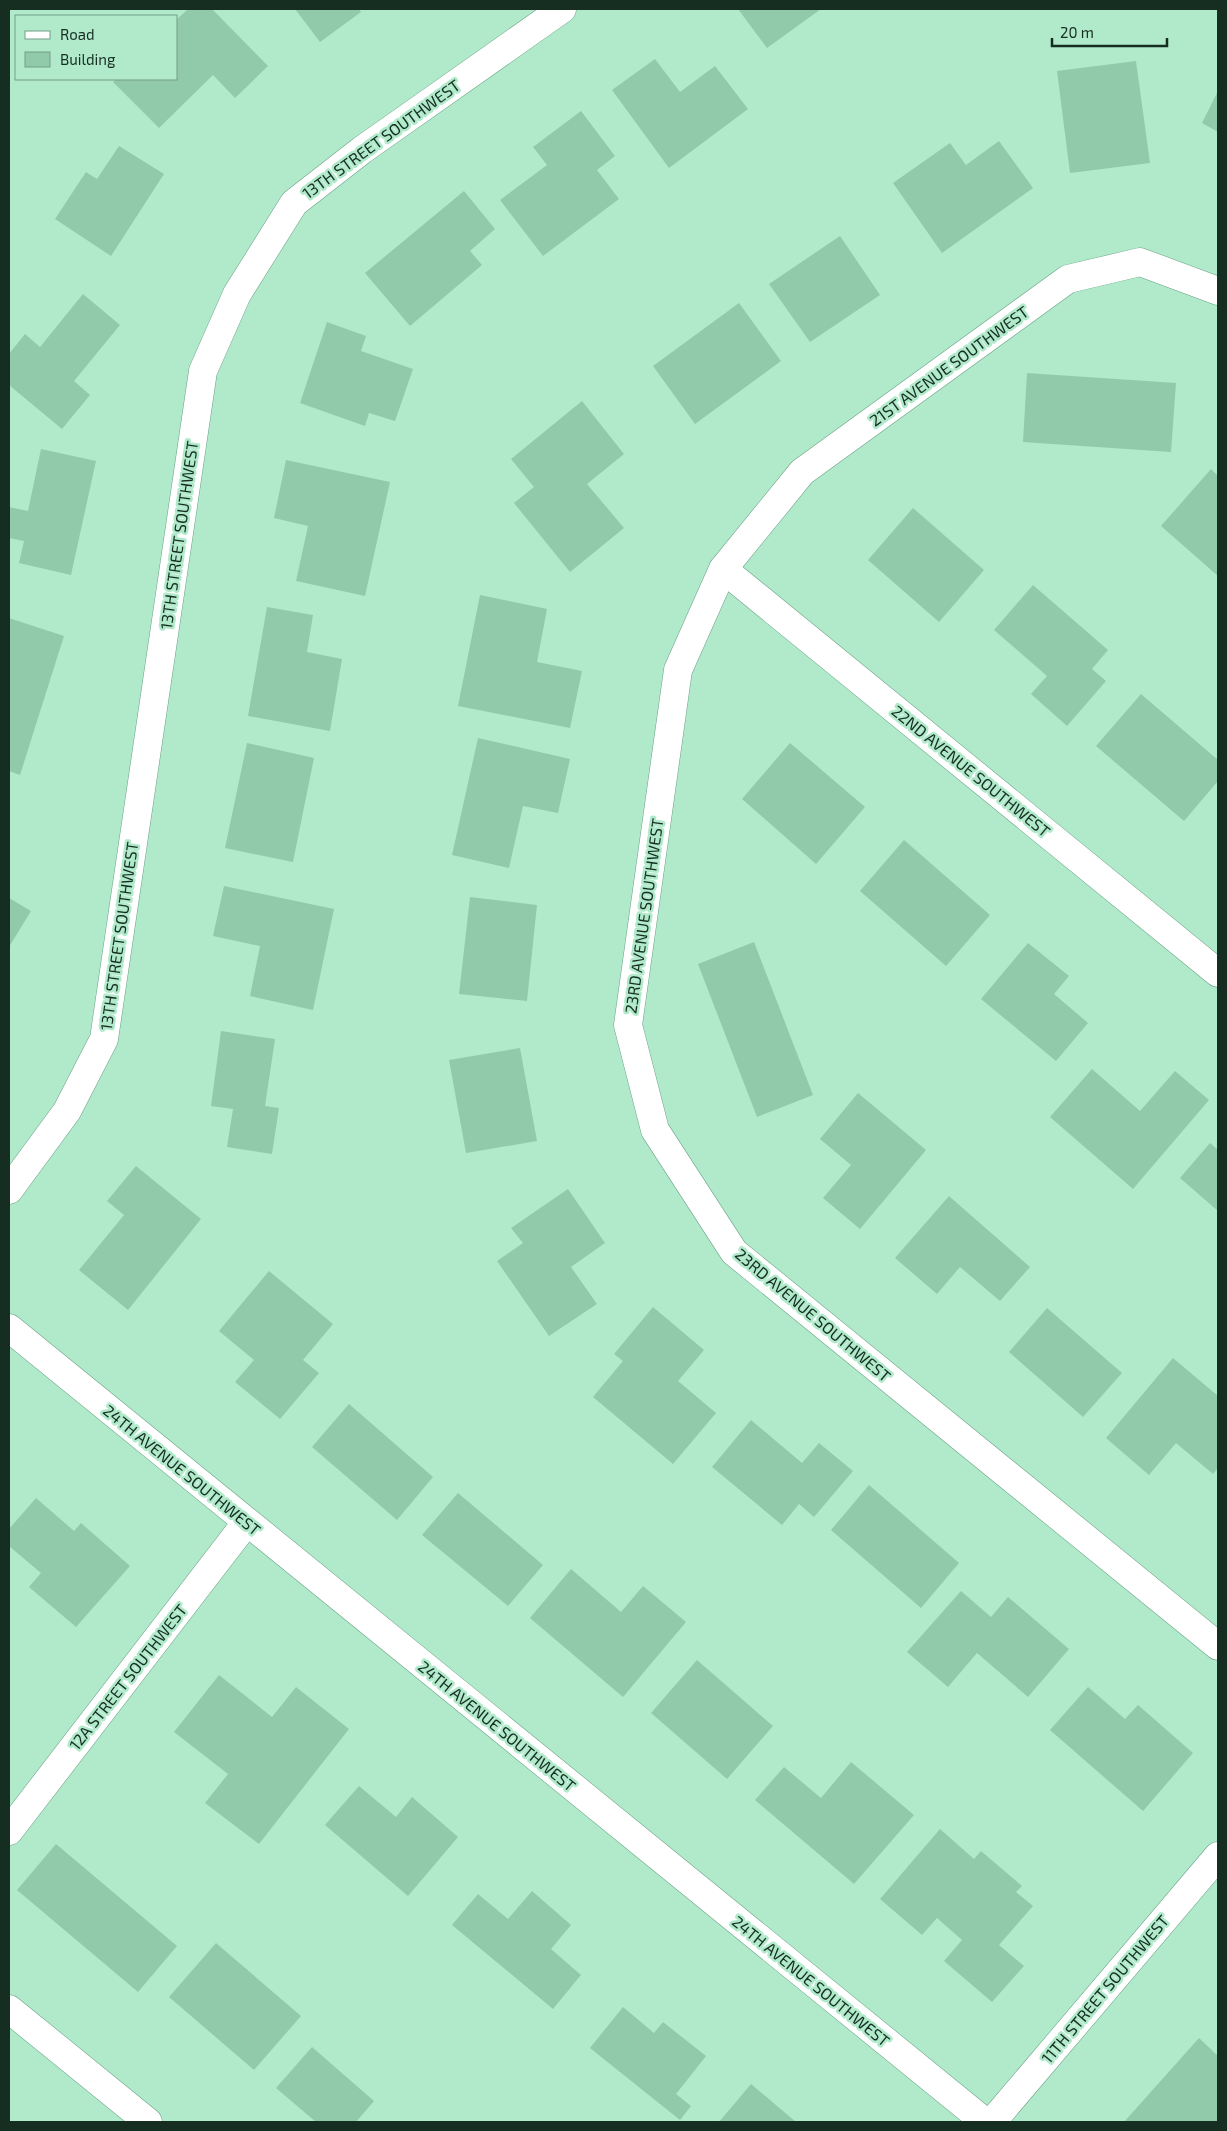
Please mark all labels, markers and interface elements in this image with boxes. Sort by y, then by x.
legend [15,15,178,80]
scale bar [1052,15,1167,47]
text: 20 m [1060,23,1094,41]
text: Road [60,25,95,43]
text: Building [60,50,116,68]
street label: 13TH STREET SOUTHWEST [298,75,463,202]
street label: 21ST AVENUE SOUTHWEST [866,302,1032,430]
street label: 13TH STREET SOUTHWEST [156,439,201,630]
street label: 22ND AVENUE SOUTHWEST [888,701,1054,840]
street label: 23RD AVENUE SOUTHWEST [620,817,667,1015]
street label: 13TH STREET SOUTHWEST [96,840,141,1031]
street label: 23RD AVENUE SOUTHWEST [732,1244,895,1385]
street label: 24TH AVENUE SOUTHWEST [100,1400,265,1539]
street label: 12A STREET SOUTHWEST [65,1600,190,1753]
street label: 24TH AVENUE SOUTHWEST [415,1656,580,1795]
street label: 24TH AVENUE SOUTHWEST [729,1911,894,2050]
street label: 11TH STREET SOUTHWEST [1037,1911,1172,2067]

